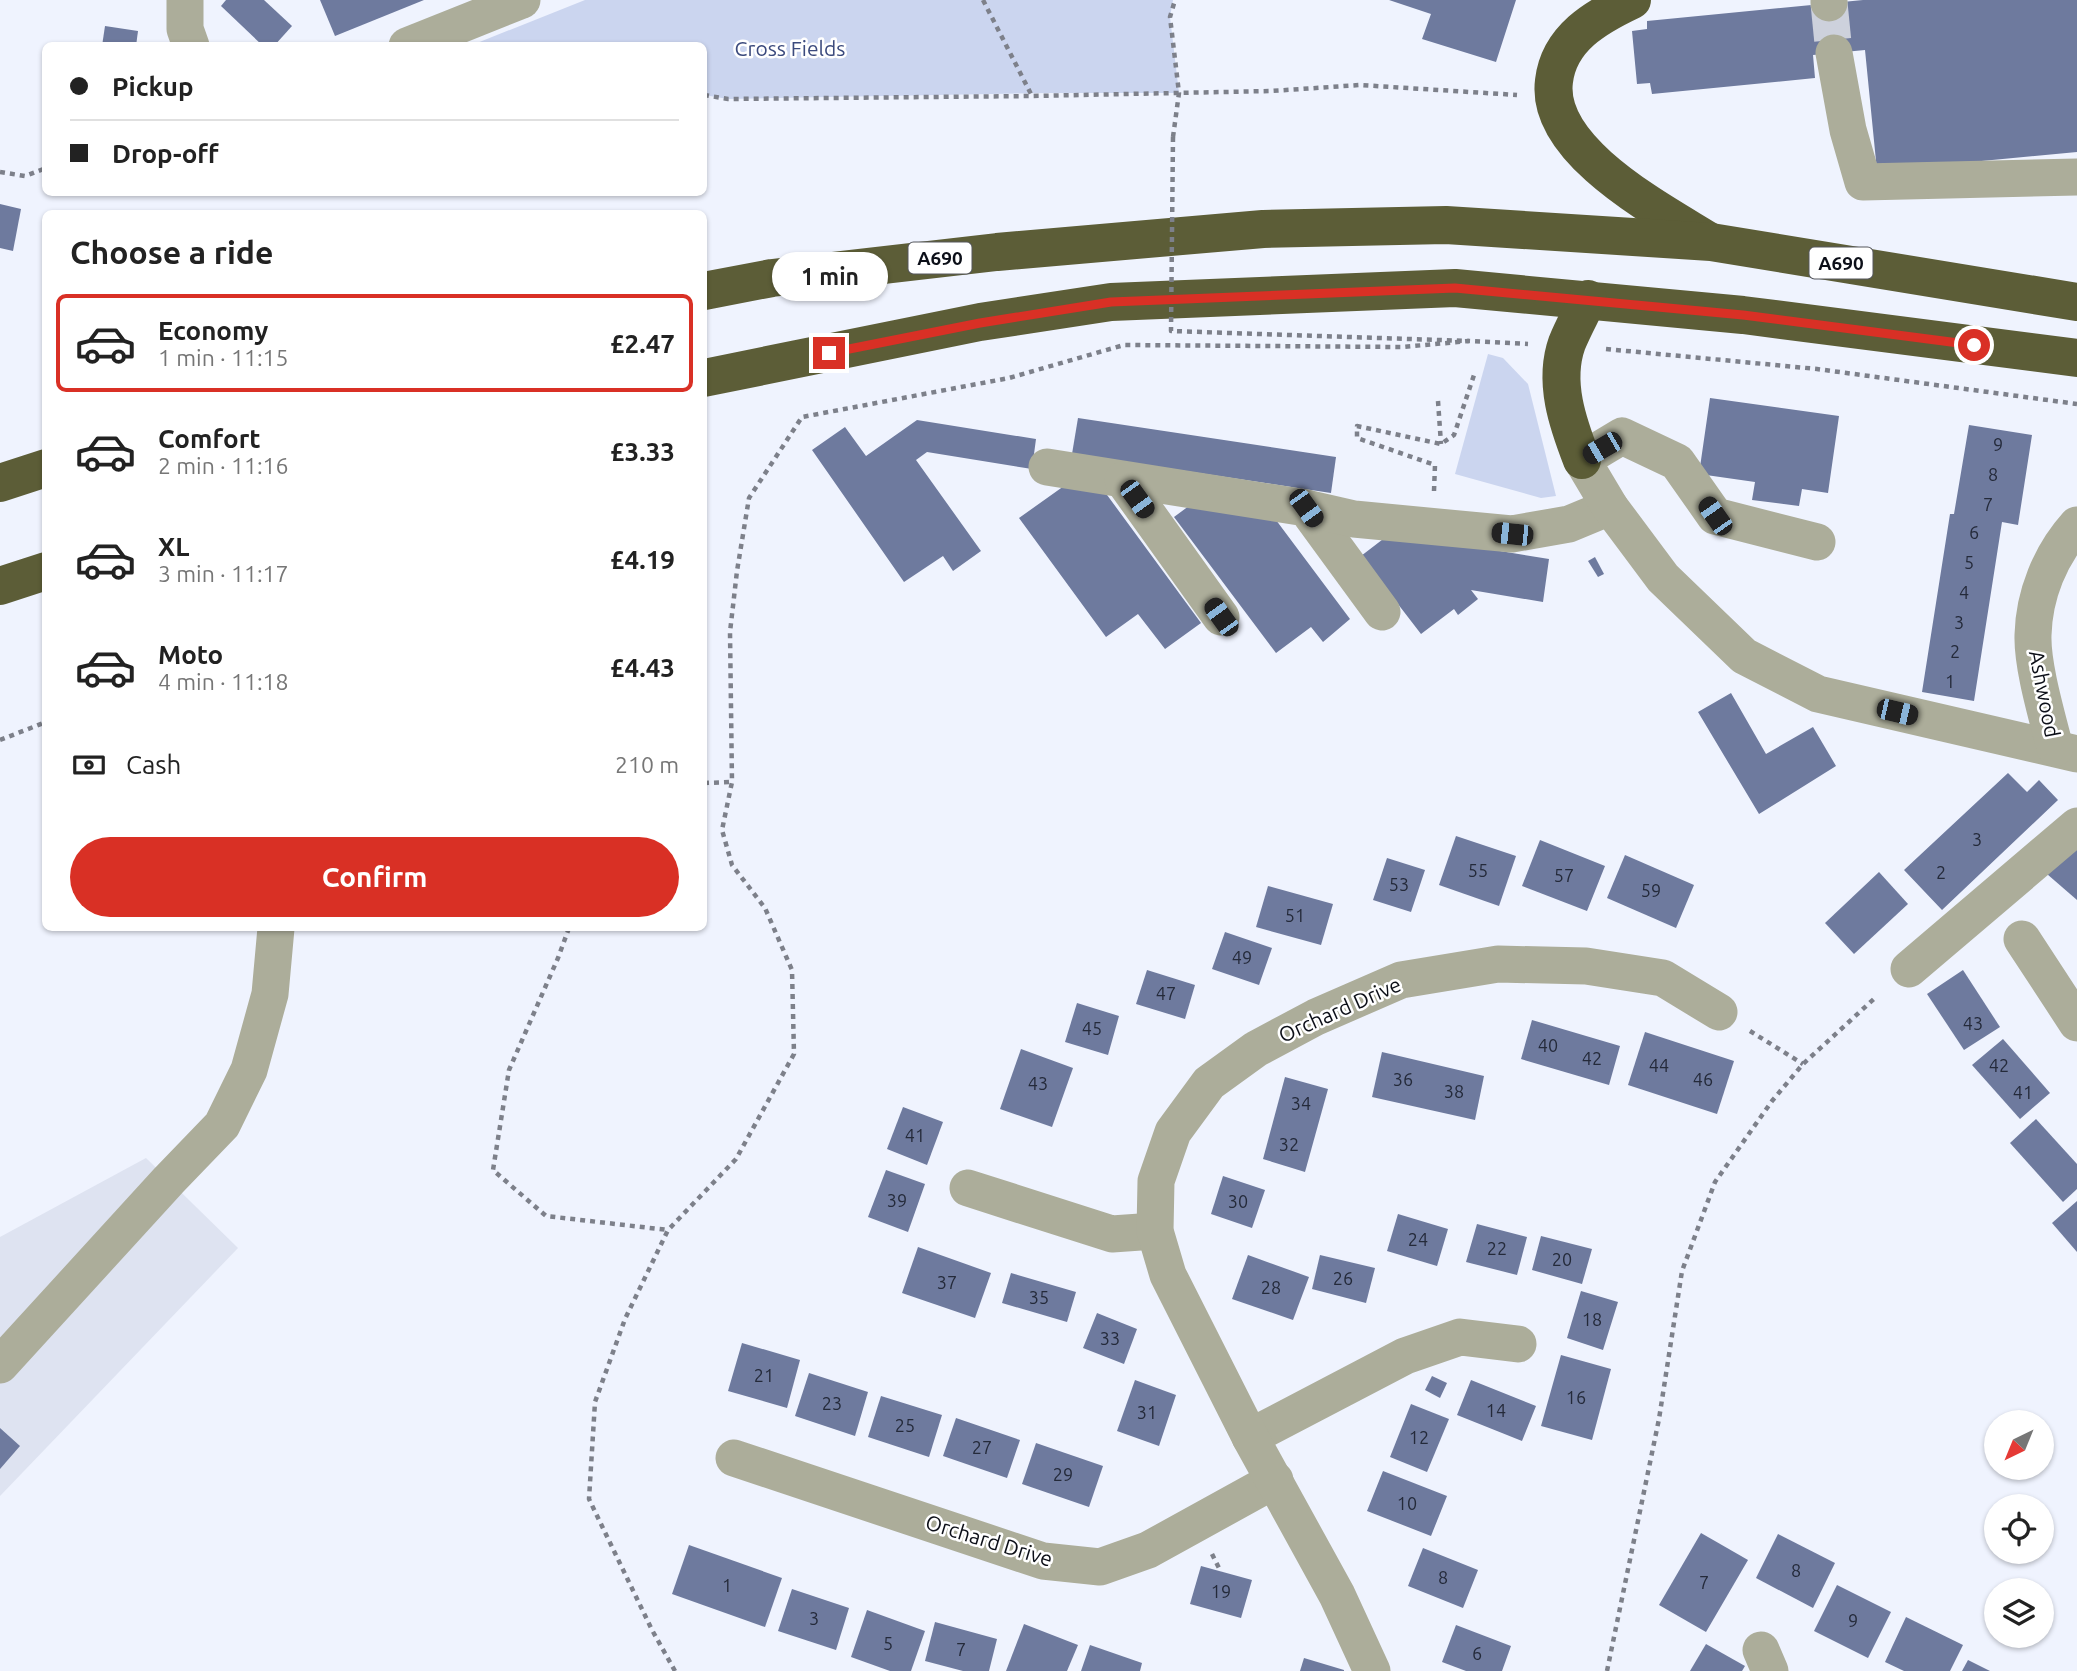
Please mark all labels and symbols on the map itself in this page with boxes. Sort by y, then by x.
park label: Cross Fields [735,36,845,60]
road number: A690 [908,242,972,274]
road number: A690 [1810,247,1872,278]
callout: 1 min [771,252,887,300]
route start [1958,329,1990,361]
route end [813,337,845,369]
car [1579,428,1626,468]
house number: 9 [1993,434,2003,454]
house number: 8 [1988,464,1998,484]
car [1117,476,1158,522]
car [1286,485,1327,531]
car [1695,493,1736,539]
house number: 7 [1983,494,1993,514]
car [1491,521,1534,547]
house number: 6 [1969,522,1979,542]
house number: 5 [1964,552,1974,572]
house number: 4 [1959,582,1969,602]
car [1201,594,1242,640]
house number: 3 [1954,612,1964,632]
house number: 2 [1950,641,1960,661]
street label: Ashwood [2025,648,2065,739]
house number: 1 [1945,671,1955,691]
car [1875,697,1920,727]
house number: 3 [1972,829,1982,849]
house number: 55 [1468,860,1488,880]
house number: 2 [1936,862,1946,882]
house number: 57 [1554,865,1574,885]
house number: 53 [1389,874,1409,894]
house number: 59 [1641,880,1661,900]
house number: 51 [1285,905,1305,925]
house number: 49 [1232,947,1252,967]
street label: Orchard Drive [1275,971,1405,1047]
house number: 47 [1156,983,1176,1003]
house number: 43 [1963,1013,1983,1033]
house number: 45 [1082,1018,1102,1038]
house number: 40 [1538,1035,1558,1055]
house number: 42 [1582,1048,1602,1068]
house number: 44 [1649,1055,1669,1075]
house number: 42 [1989,1055,2009,1075]
house number: 36 [1393,1069,1413,1089]
house number: 46 [1693,1069,1713,1089]
house number: 43 [1028,1073,1048,1093]
house number: 38 [1444,1081,1464,1101]
house number: 41 [2013,1082,2033,1102]
house number: 34 [1291,1093,1311,1113]
house number: 41 [905,1125,925,1145]
house number: 32 [1279,1134,1299,1154]
house number: 39 [887,1190,907,1210]
house number: 30 [1228,1191,1248,1211]
house number: 24 [1408,1229,1428,1249]
house number: 22 [1487,1238,1507,1258]
house number: 20 [1552,1249,1572,1269]
house number: 26 [1333,1268,1353,1288]
house number: 37 [937,1272,957,1292]
house number: 28 [1261,1277,1281,1297]
house number: 35 [1029,1287,1049,1307]
house number: 18 [1582,1309,1602,1329]
house number: 33 [1100,1328,1120,1348]
house number: 21 [754,1365,774,1385]
house number: 16 [1566,1387,1586,1407]
house number: 23 [822,1393,842,1413]
house number: 14 [1486,1400,1506,1420]
house number: 31 [1137,1402,1157,1422]
north arrow [1984,1410,2054,1480]
house number: 25 [895,1415,915,1435]
house number: 12 [1409,1427,1429,1447]
house number: 27 [972,1437,992,1457]
house number: 29 [1053,1464,1073,1484]
house number: 10 [1397,1493,1417,1513]
street label: Orchard Drive [923,1509,1056,1571]
house number: 8 [1791,1560,1801,1580]
house number: 8 [1438,1567,1448,1587]
house number: 7 [1699,1572,1709,1592]
house number: 1 [722,1575,732,1595]
house number: 19 [1211,1581,1231,1601]
house number: 3 [809,1608,819,1628]
house number: 9 [1848,1610,1858,1630]
house number: 5 [883,1633,893,1653]
house number: 7 [956,1639,966,1659]
house number: 6 [1472,1643,1482,1663]

